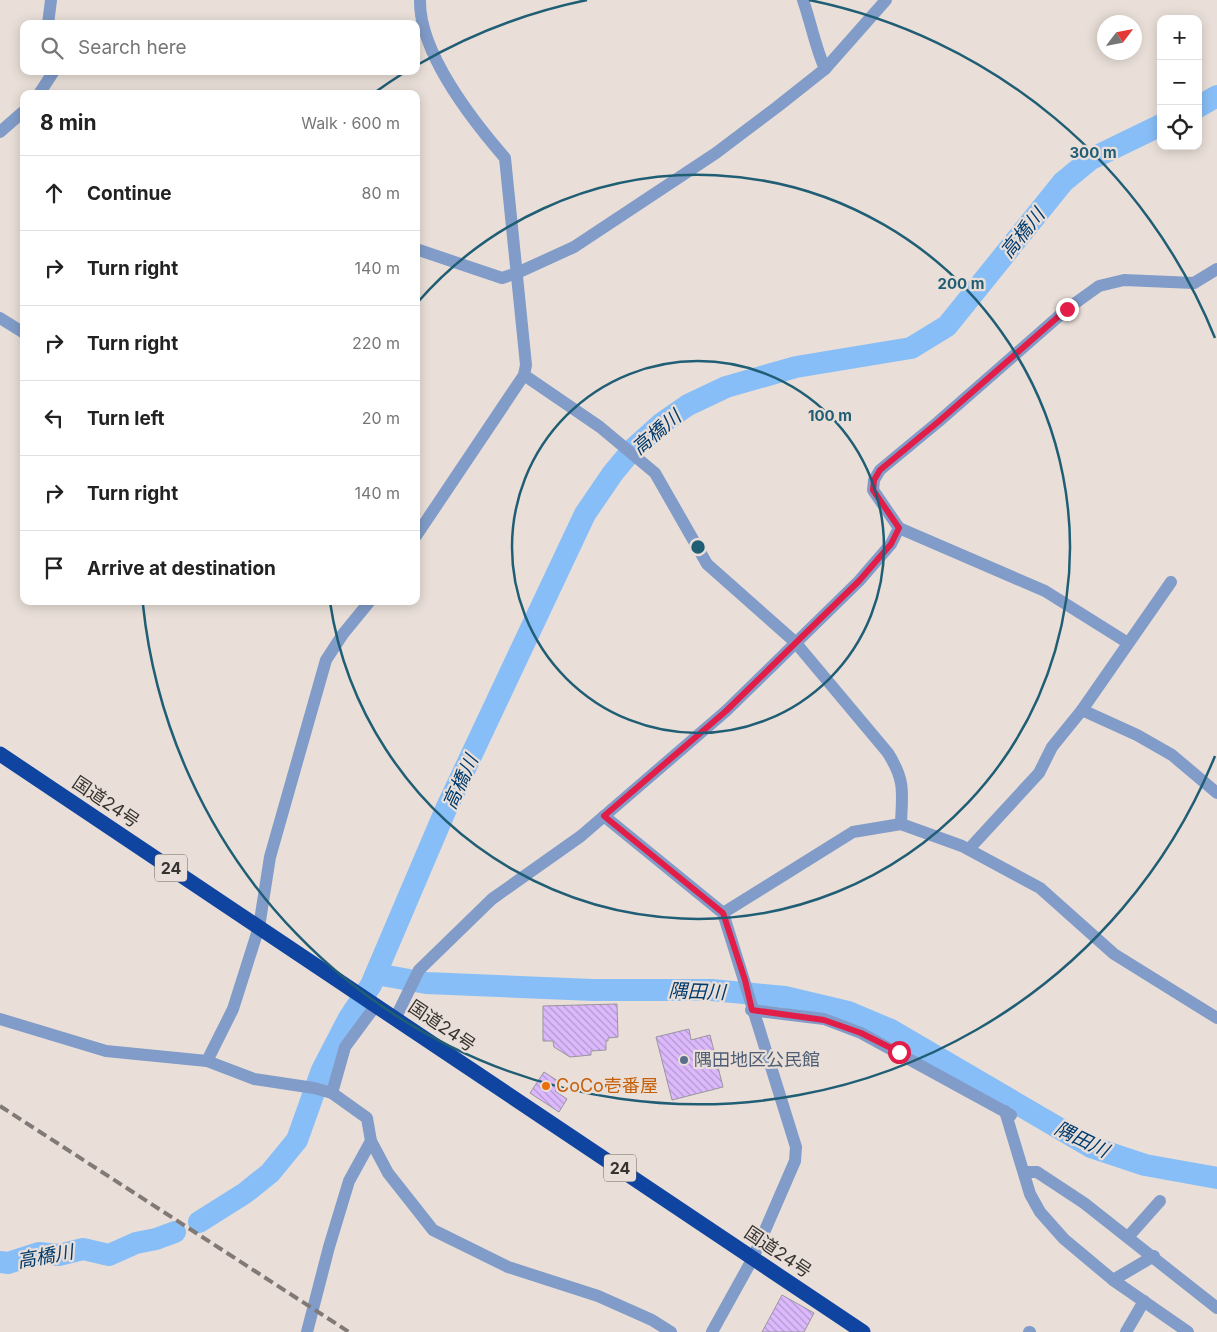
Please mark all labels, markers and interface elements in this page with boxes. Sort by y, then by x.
north arrow [1097,15,1142,60]
map controls [1157,15,1202,150]
button: + [1157,15,1202,60]
search box [20,20,420,75]
icon: search [38,34,66,62]
text: Search here [78,36,187,59]
button: − [1157,60,1202,105]
button: locate [1157,105,1202,150]
text: 8 min [40,110,97,135]
text: Walk · 600 m [301,113,400,133]
text: 300 m [1069,143,1117,162]
icon: ahead [40,179,68,207]
text: Continue [87,182,172,205]
text: 80 m [361,183,400,203]
water label: 高橋川 [996,202,1051,263]
icon: right [40,254,68,282]
text: Turn right [87,257,178,280]
text: 140 m [355,258,400,278]
text: 200 m [938,274,984,293]
route end [1056,298,1079,321]
icon: right [40,329,68,357]
text: Turn right [87,332,178,355]
text: 220 m [352,333,400,353]
icon: left [40,404,68,432]
water label: 高橋川 [627,404,687,460]
text: 100 m [808,406,852,425]
text: Turn left [87,407,165,430]
text: 20 m [362,408,400,428]
icon: right [40,479,68,507]
text: Turn right [87,482,178,505]
text: 140 m [355,483,400,503]
centre of rings [689,538,707,556]
icon: arrive [40,554,68,582]
text: Arrive at destination [87,557,276,580]
water label: 高橋川 [438,750,484,813]
street label: 国道24号 [69,772,144,832]
road number: 24 [155,854,187,881]
water label: 隅田川 [668,979,728,1004]
street label: 国道24号 [405,996,480,1056]
route start [888,1041,911,1064]
place label: 隅田地区公民館 [694,1049,820,1070]
marker: 隅田地区公民館 [678,1054,690,1066]
place label: CoCo壱番屋 [556,1075,658,1096]
marker: CoCo壱番屋 [540,1080,552,1092]
water label: 隅田川 [1051,1117,1114,1163]
road number: 24 [604,1154,636,1182]
street label: 国道24号 [741,1222,816,1282]
water label: 高橋川 [15,1240,77,1273]

